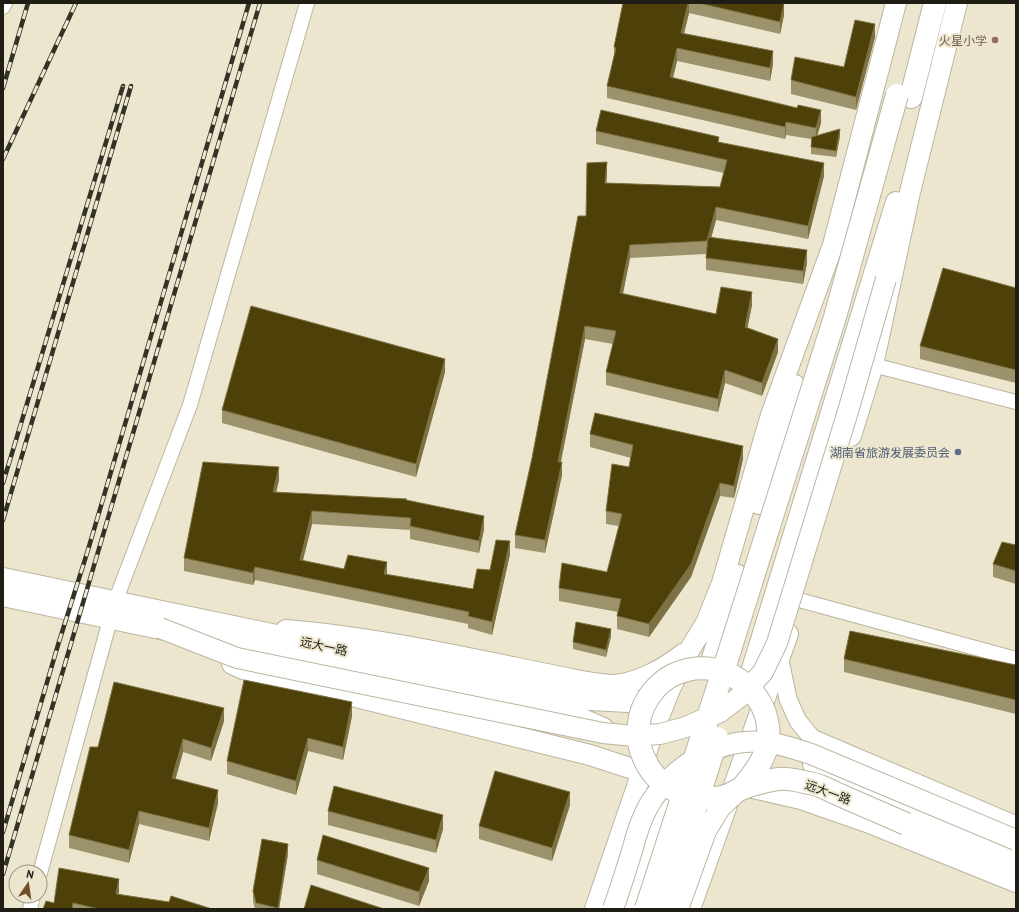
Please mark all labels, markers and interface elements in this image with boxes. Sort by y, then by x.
place label: 火星小学 [939,33,987,48]
marker: 火星小学 [990,35,1000,45]
place label: 湖南省旅游发展委员会 [830,445,950,460]
marker: 湖南省旅游发展委员会 [953,447,963,457]
street label: 远大一路 [299,634,349,658]
street label: 远大一路 [803,777,853,807]
north arrow [8,864,48,904]
text: N [25,867,35,882]

